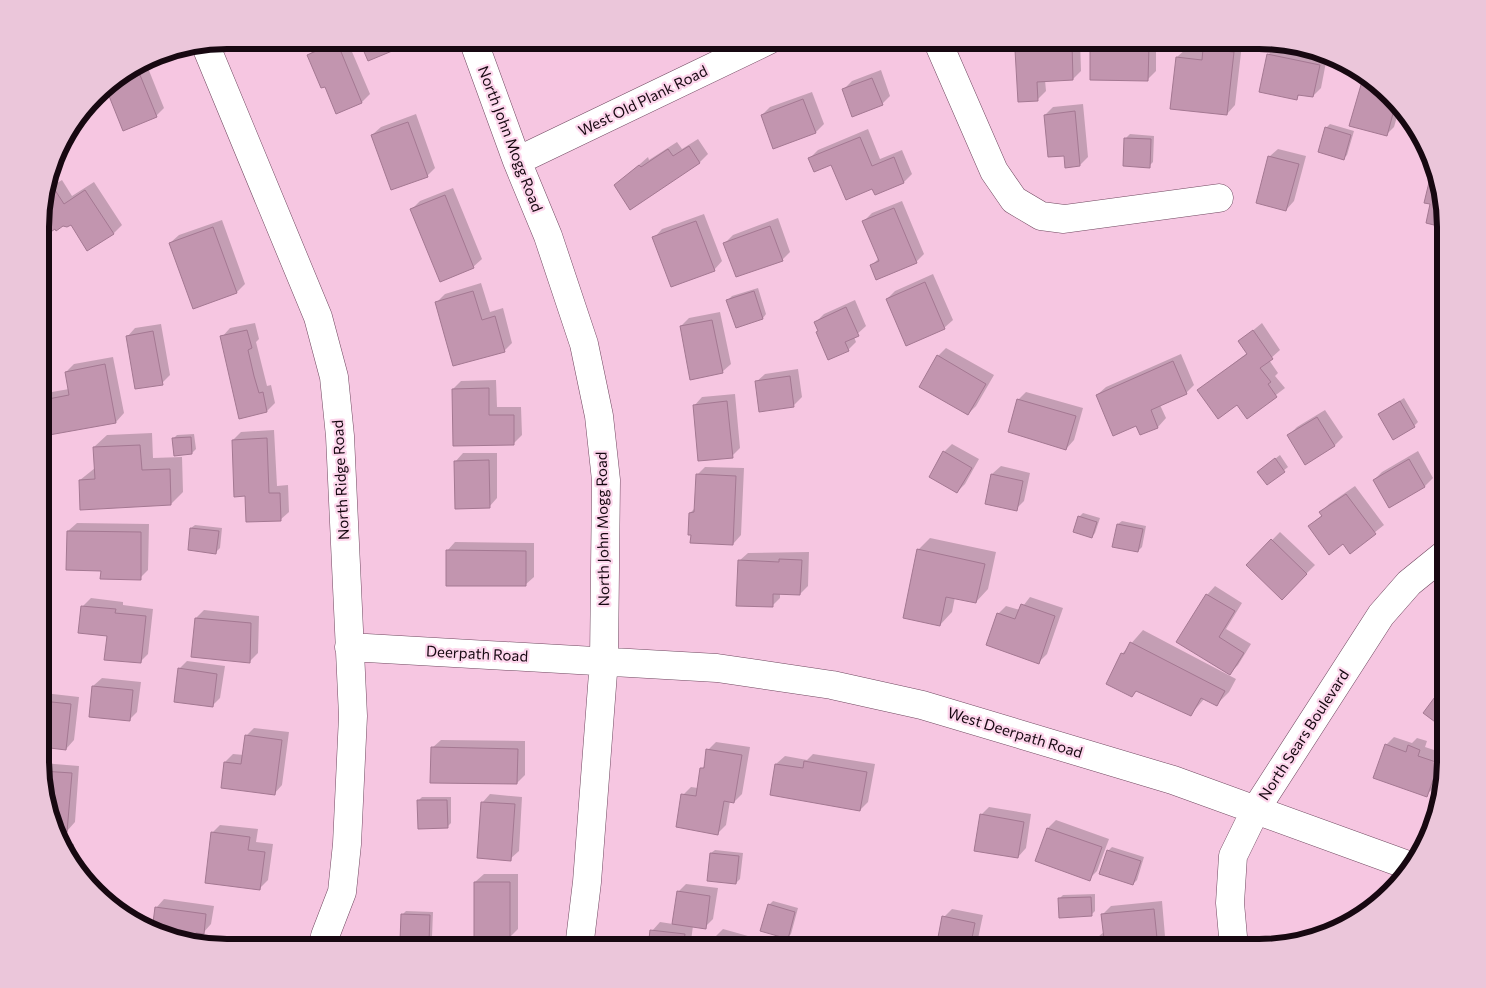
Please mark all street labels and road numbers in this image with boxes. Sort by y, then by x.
street label: West Old Plank Road [575,61,710,139]
street label: North John Mogg Road [475,63,547,214]
street label: North Ridge Road [328,420,352,541]
street label: North John Mogg Road [592,452,612,607]
street label: Deerpath Road [426,641,529,665]
street label: North Sears Boulevard [1254,666,1352,803]
street label: West Deerpath Road [946,703,1085,761]

